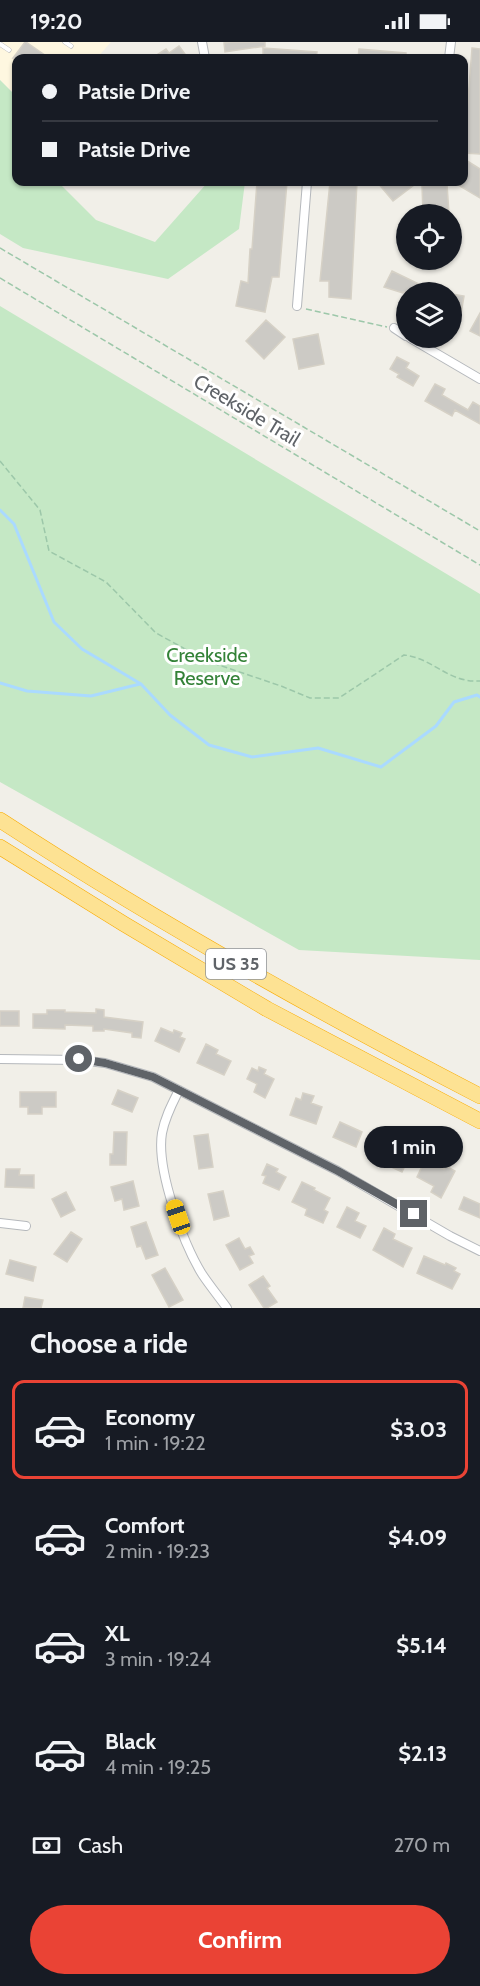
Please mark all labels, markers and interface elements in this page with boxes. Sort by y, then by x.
text: 19:20 [30,8,83,35]
text: Patsie Drive [78,78,190,105]
text: Patsie Drive [78,136,190,163]
map controls [396,204,462,348]
button: locate [396,204,462,270]
button: layers [396,282,462,348]
street label: Creekside Trail [190,369,305,451]
park label: Creekside Reserve [166,643,248,690]
road number: US 35 [206,949,266,979]
route start [65,1045,92,1072]
callout: 1 min [364,1127,464,1169]
text: 1 min [391,1135,436,1159]
car [164,1197,192,1237]
route end [400,1200,427,1227]
text: Choose a ride [30,1327,188,1360]
icon: car [33,1403,87,1457]
text: Economy [105,1404,195,1431]
text: $3.03 [390,1416,447,1443]
text: 1 min · 19:22 [105,1431,206,1455]
icon: car [33,1511,87,1565]
text: Comfort [105,1512,184,1539]
text: $4.09 [388,1524,447,1551]
text: 2 min · 19:23 [105,1539,210,1563]
icon: car [33,1619,87,1673]
text: XL [105,1620,130,1647]
text: $5.14 [396,1632,447,1659]
text: 3 min · 19:24 [105,1647,211,1671]
icon: car [33,1727,87,1781]
text: Black [105,1728,156,1755]
text: $2.13 [398,1740,447,1767]
text: 4 min · 19:25 [105,1755,211,1779]
icon: cash [30,1829,63,1862]
text: Cash [78,1832,123,1859]
text: 270 m [394,1833,450,1857]
button: Confirm [30,1905,450,1974]

